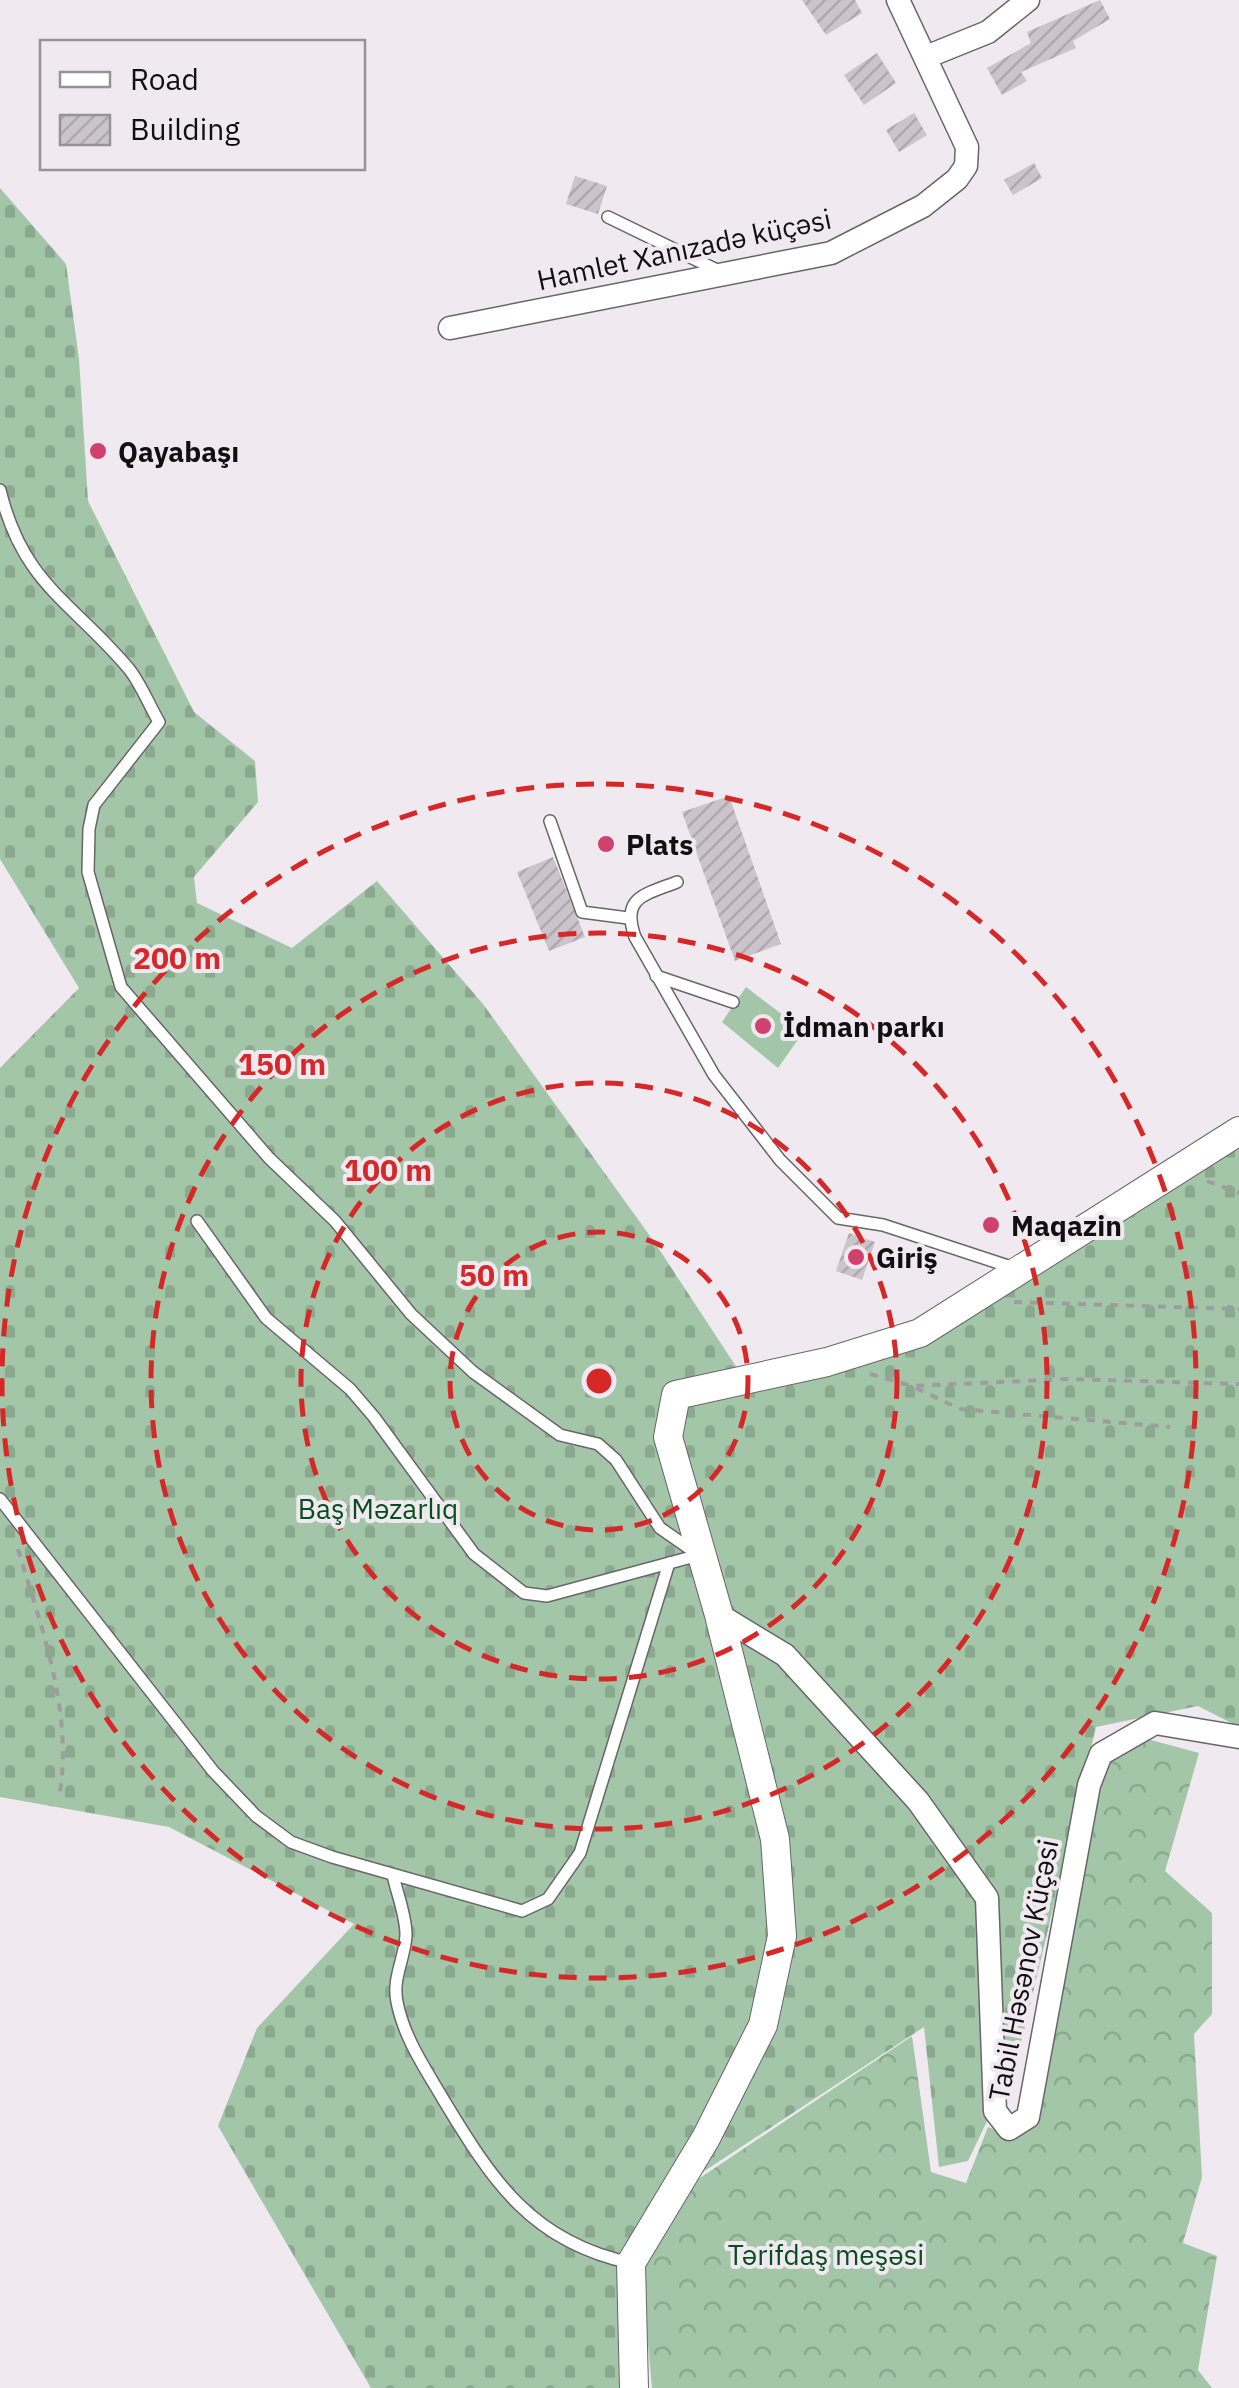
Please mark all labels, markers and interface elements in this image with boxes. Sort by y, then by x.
legend [40,40,365,170]
text: Road [130,59,199,98]
text: Building [130,109,240,148]
street label: Hamlet Xanızadə küçəsi [534,200,834,298]
place label: Qayabaşı [118,433,239,470]
marker: Qayabaşı [87,440,109,462]
place label: Plats [626,826,693,863]
marker: Plats [595,833,617,855]
text: 200 m [133,938,221,977]
place label: İdman parkı [783,1008,945,1045]
marker: İdman parkı [752,1015,774,1037]
text: 150 m [238,1044,326,1083]
text: 100 m [344,1150,432,1189]
place label: Maqazin [1011,1207,1122,1244]
marker: Maqazin [980,1214,1002,1236]
place label: Giriş [876,1239,938,1276]
marker: Giriş [845,1246,867,1268]
text: 50 m [459,1255,529,1294]
centre of rings [581,1363,617,1399]
park label: Baş Məzarlıq [298,1490,458,1527]
street label: Tabil Həsənov Küçəsi [979,1836,1067,2104]
park label: Tərifdaş meşəsi [728,2236,924,2273]

